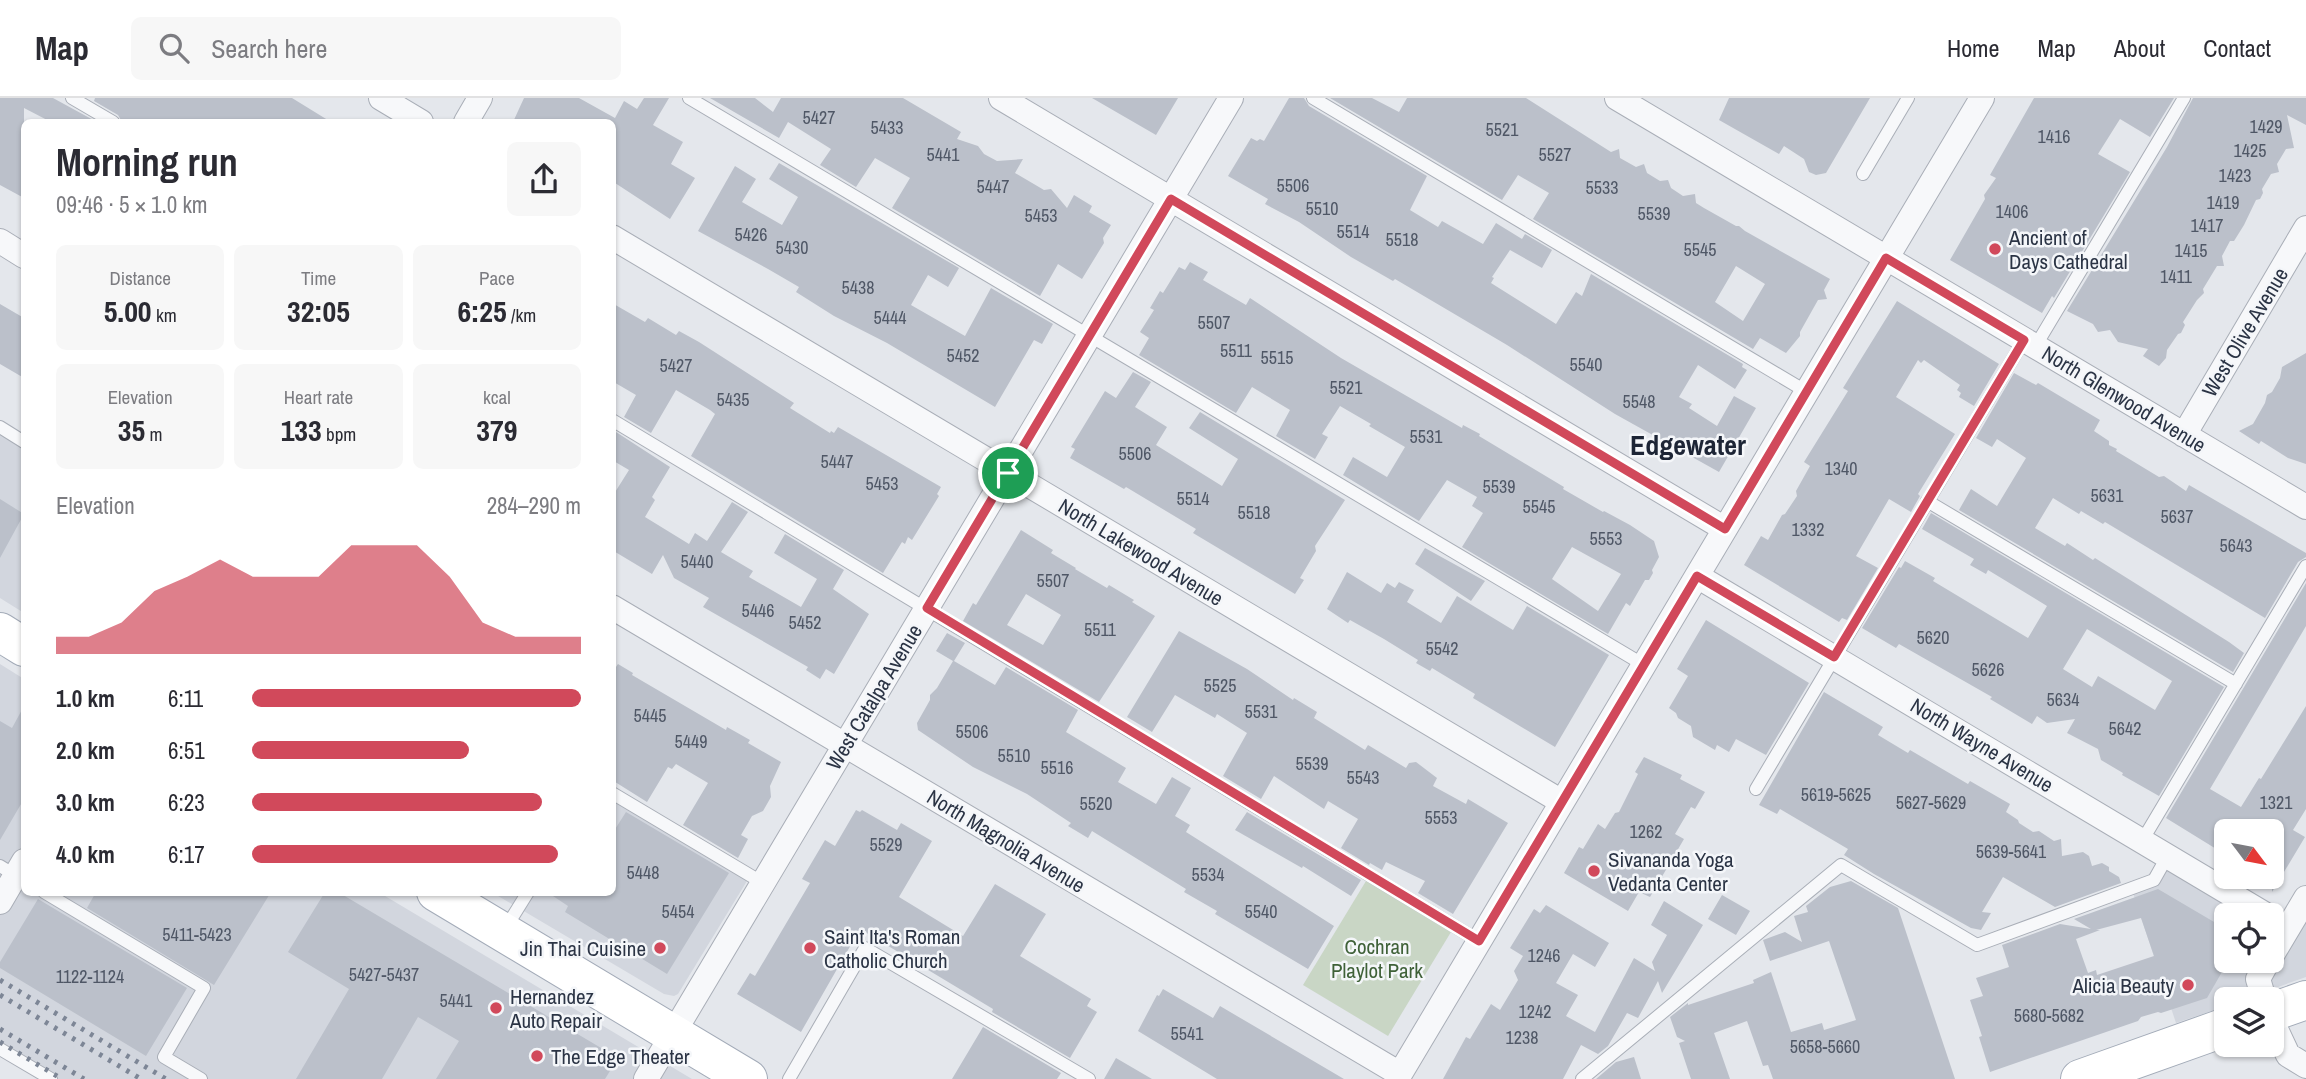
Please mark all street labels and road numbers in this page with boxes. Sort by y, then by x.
street label: West Olive Avenue [2195,262,2295,402]
street label: North Glenwood Avenue [2037,339,2211,459]
street label: North Lakewood Avenue [1053,491,1229,613]
street label: West Catalpa Avenue [819,619,929,775]
street label: North Wayne Avenue [1905,691,2059,799]
street label: North Magnolia Avenue [922,782,1090,900]

